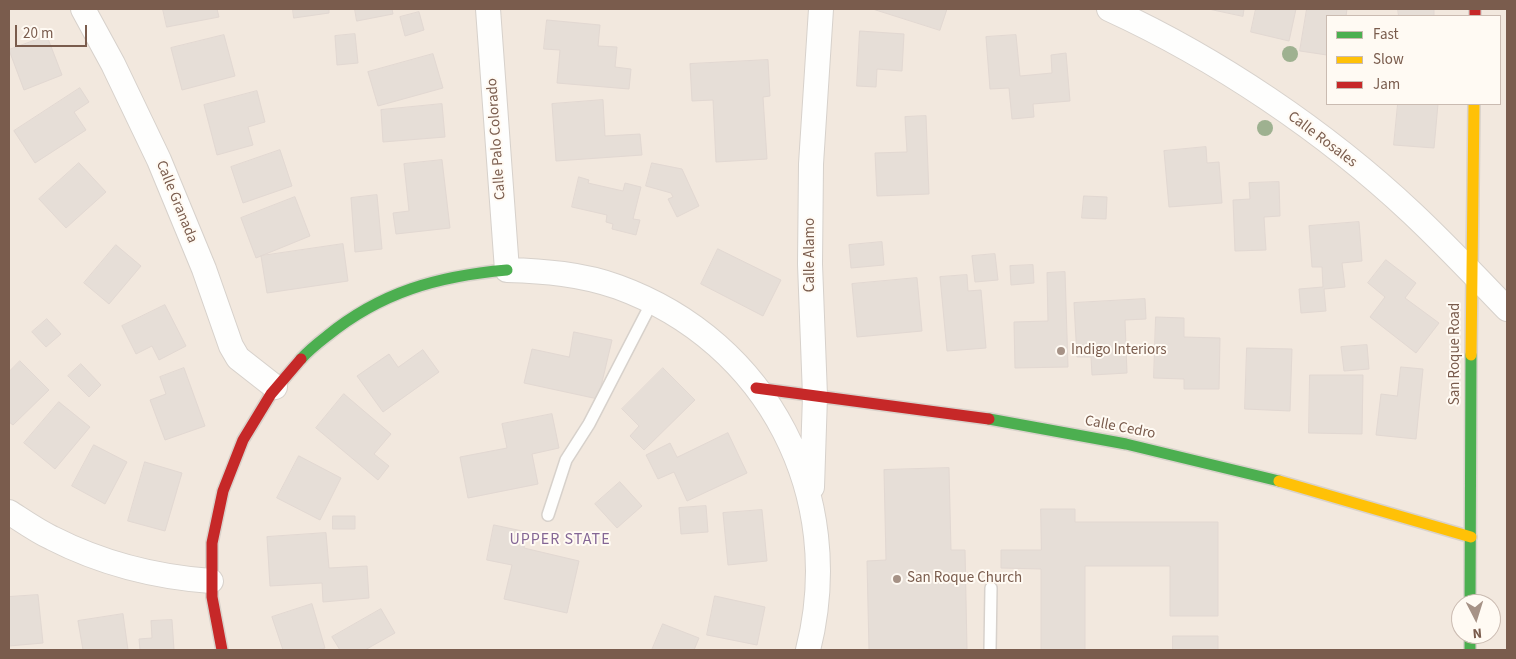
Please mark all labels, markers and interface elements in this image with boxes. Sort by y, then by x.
scale bar [18,15,90,47]
legend [1326,15,1501,105]
text: 20 m [23,23,53,44]
text: Fast [1373,24,1399,45]
text: Slow [1373,49,1404,70]
text: Jam [1373,74,1400,95]
street label: Calle Palo Colorado [484,77,510,201]
street label: Calle Rosales [1284,108,1360,172]
street label: Calle Granada [151,158,201,246]
street label: Calle Alamo [802,218,820,292]
street label: San Roque Road [1447,303,1465,405]
place label: Indigo Interiors [1071,342,1167,360]
marker: Indigo Interiors [1055,345,1067,357]
street label: Calle Cedro [1083,412,1157,444]
district label: UPPER STATE [508,530,612,550]
place label: San Roque Church [907,570,1022,588]
marker: San Roque Church [891,573,903,585]
north arrow [1451,594,1501,644]
text: N [1472,623,1483,643]

